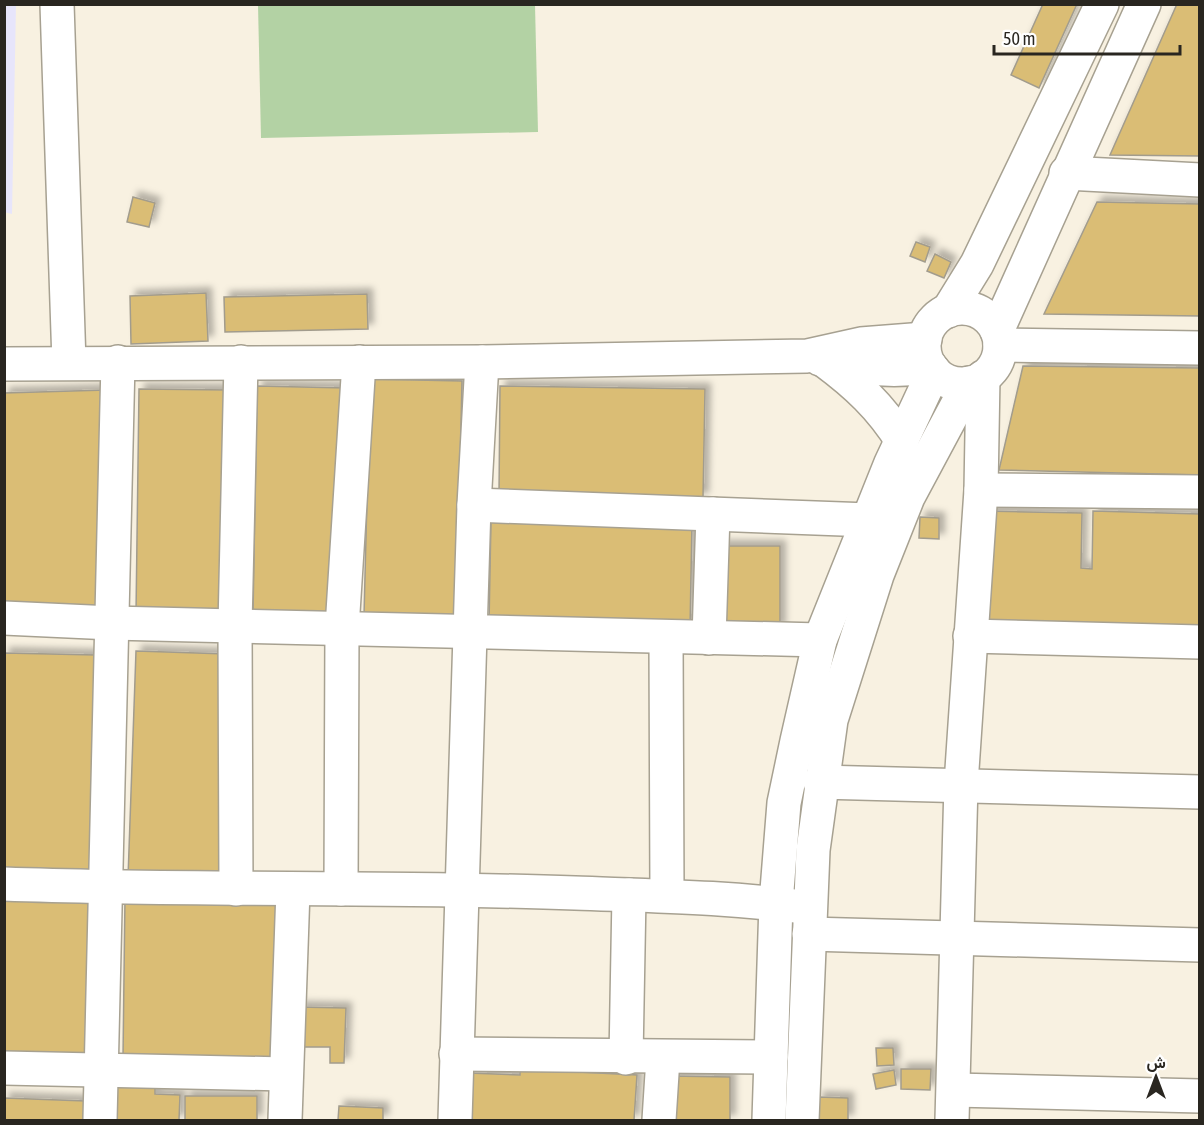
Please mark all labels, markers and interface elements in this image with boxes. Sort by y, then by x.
scale bar [994,18,1180,56]
text: 50 m [1003,28,1035,49]
north arrow [1126,1047,1186,1107]
text: ش [1146,1053,1166,1072]

